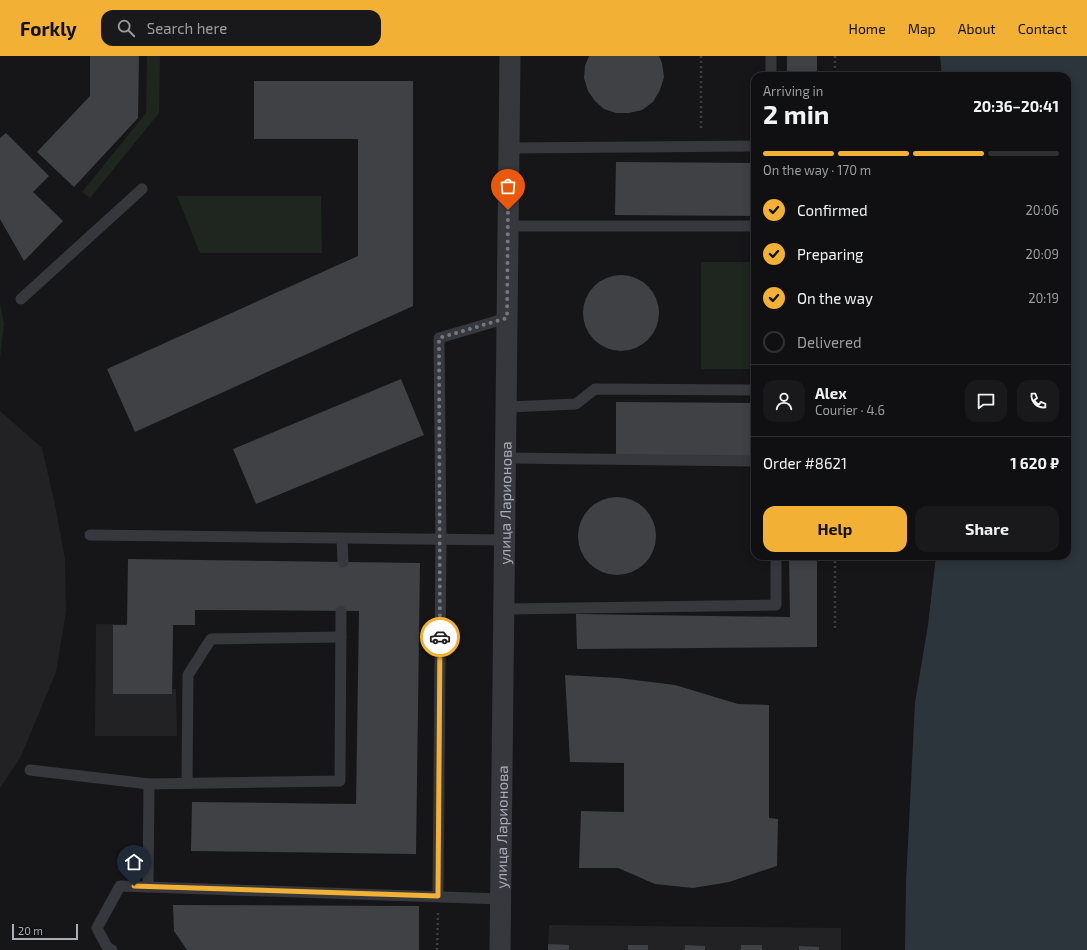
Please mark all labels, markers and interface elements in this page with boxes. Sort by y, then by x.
search box [101,10,381,46]
text: Forkly [20,17,77,40]
icon: search [115,17,137,39]
text: Search here [147,19,227,37]
text: Home [849,20,886,37]
text: Map [908,20,936,37]
text: About [958,20,996,37]
text: Contact [1018,20,1067,37]
text: Arriving in [763,83,823,99]
text: 20:36–20:41 [973,97,1059,115]
text: 2 min [763,98,829,129]
text: On the way · 170 m [763,162,871,178]
pin [491,169,525,210]
icon: bag [497,175,519,197]
icon: check [763,199,785,221]
text: Confirmed [797,201,868,219]
text: 20:06 [1026,202,1059,218]
icon: check [763,243,785,265]
text: Preparing [797,245,863,263]
text: 20:09 [1026,246,1059,262]
icon: check [763,287,785,309]
text: On the way [797,289,873,307]
text: 20:19 [1028,290,1059,306]
text: Delivered [797,333,862,351]
button: person [763,380,805,422]
button: chat [965,380,1007,422]
button: phone [1017,380,1059,422]
text: Alex [815,384,847,402]
text: Courier · 4.6 [815,402,885,418]
street label: улица Ларионова [495,441,515,565]
text: Order #8621 [763,454,847,472]
text: 1 620 ₽ [1010,454,1059,472]
button: Help [763,506,907,552]
button: Share [915,506,1059,552]
courier [420,617,460,657]
icon: car [429,626,451,648]
street label: улица Ларионова [492,765,511,889]
pin [117,845,151,886]
icon: home [123,851,145,873]
scale bar [12,922,78,941]
text: 20 m [18,924,43,937]

